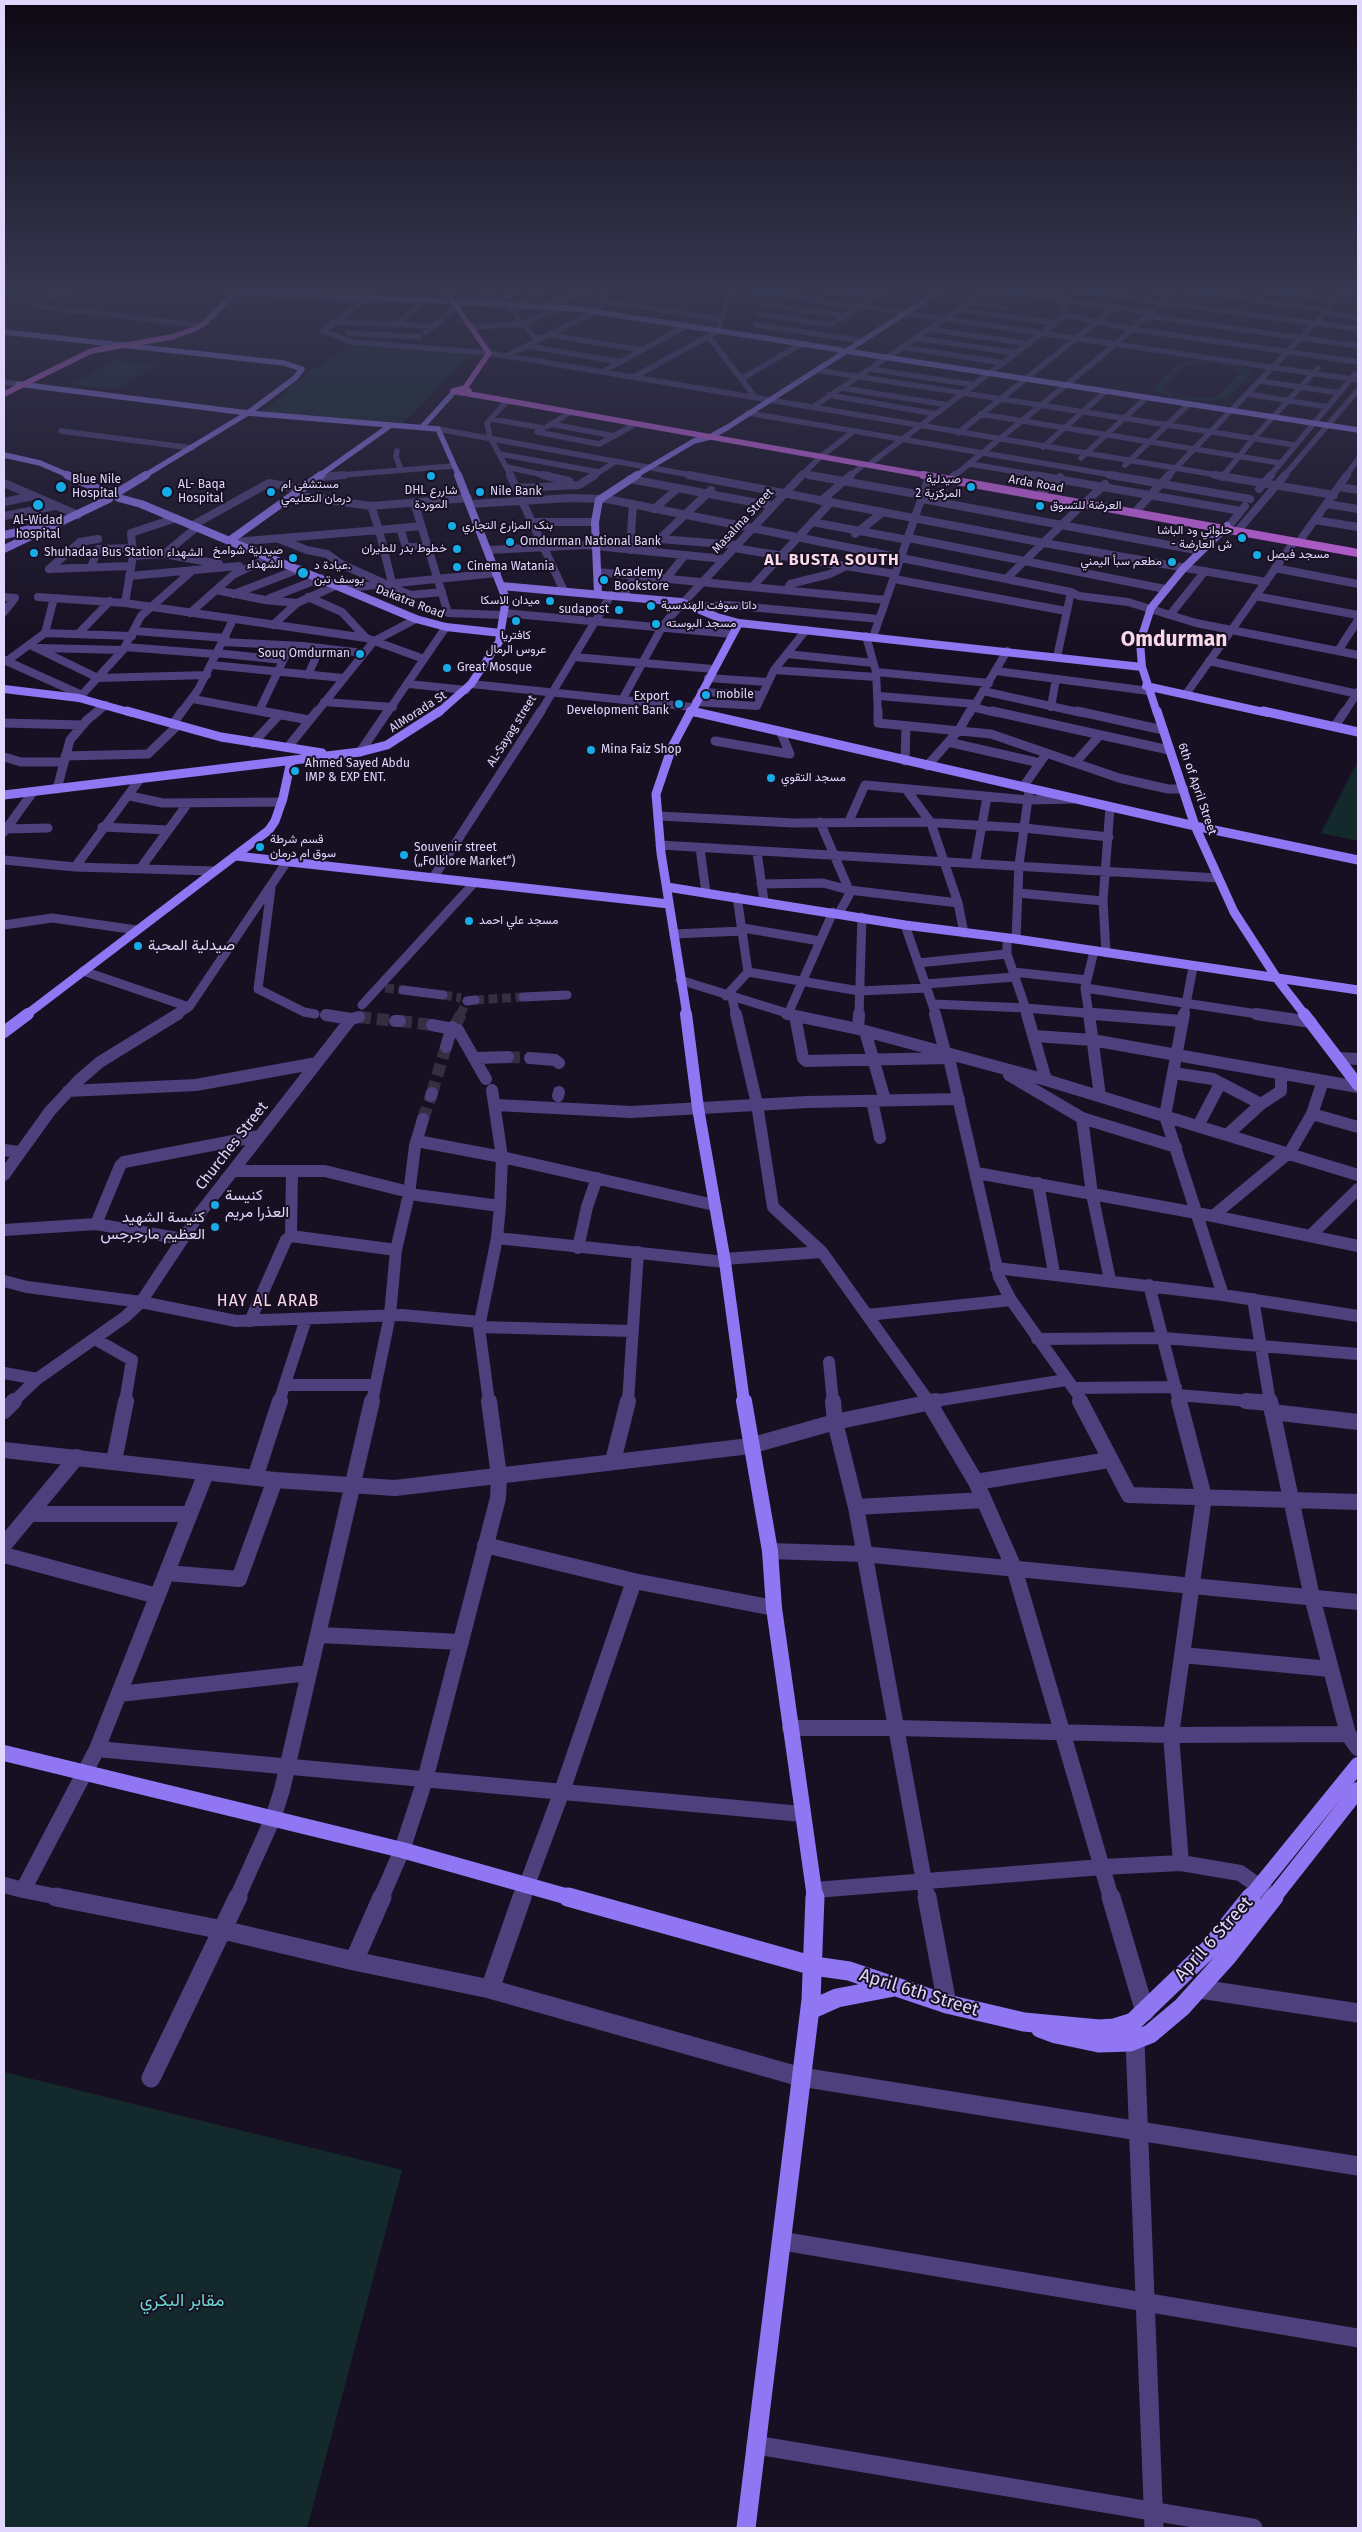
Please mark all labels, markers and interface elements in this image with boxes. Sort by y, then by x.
marker: DHL شاررع الموردة [425,470,437,482]
street label: Arda Road [1007,472,1065,496]
place label: Blue Nile Hospital [72,473,121,501]
place label: صيدلية المركزية 2 [915,473,961,501]
place label: AL- Baqa Hospital [178,478,225,506]
place label: مستشفى ام درمان التعليمي [281,478,351,506]
marker: Blue Nile Hospital [54,480,68,494]
marker: صيدلية المركزية 2 [965,481,977,493]
place label: DHL شاررع الموردة [404,484,458,512]
marker: AL- Baqa Hospital [160,485,174,499]
place label: Nile Bank [490,485,542,499]
street label: Masalma Street [709,485,777,557]
marker: مستشفى ام درمان التعليمي [265,486,277,498]
marker: Nile Bank [474,486,486,498]
marker: Al-Widad hospital [31,498,45,512]
place label: العرضة للتسوق [1050,499,1122,513]
marker: العرضة للتسوق [1034,500,1046,512]
place label: Al-Widad hospital [13,514,63,542]
place label: بنک المزارع التجاري [462,519,553,533]
marker: بنک المزارع التجاري [446,520,458,532]
place label: حلواني ود الباشا - ش العارضة [1157,524,1232,552]
marker: حلواني ود الباشا - ش العارضة [1236,532,1248,544]
place label: Omdurman National Bank [520,535,661,549]
marker: Omdurman National Bank [504,536,516,548]
place label: خطوط بدر للطيران [361,542,447,556]
marker: خطوط بدر للطيران [451,543,463,555]
place label: صيدلية شوامخ الشهداء [213,544,283,572]
place label: Shuhadaa Bus Station الشهداء [44,546,203,560]
marker: Shuhadaa Bus Station الشهداء [28,547,40,559]
place label: مسجد فيصل [1267,548,1329,562]
marker: مسجد فيصل [1251,549,1263,561]
district label: AL BUSTA SOUTH [763,551,901,571]
marker: صيدلية شوامخ الشهداء [287,552,299,564]
place label: مطعم سبأ اليمني [1081,555,1162,569]
marker: مطعم سبأ اليمني [1166,556,1178,568]
place label: عيادة د. يوسف تبن [314,559,364,587]
place label: Cinema Watania [467,560,554,574]
marker: Cinema Watania [451,561,463,573]
marker: عيادة د. يوسف تبن [296,566,310,580]
place label: Academy Bookstore [614,566,669,594]
marker: Academy Bookstore [598,574,610,586]
street label: Dakatra Road [374,582,446,622]
place label: ميدان الاسكا [480,594,540,608]
marker: ميدان الاسكا [544,595,556,607]
place label: داتا سوفت الهندسية [661,599,757,613]
marker: داتا سوفت الهندسية [645,600,657,612]
place label: sudapost [559,603,609,617]
marker: sudapost [613,604,625,616]
marker: كافتريا عروس الرمال [510,615,522,627]
place label: مسجد البوسته [666,617,736,631]
marker: مسجد البوسته [650,618,662,630]
district label: Omdurman [1121,627,1227,653]
place label: كافتريا عروس الرمال [486,629,546,657]
place label: Souq Omdurman [258,647,350,661]
marker: Souq Omdurman [354,648,366,660]
place label: Great Mosque [457,661,532,675]
marker: Great Mosque [441,662,453,674]
street label: AlMorada St [387,688,449,736]
place label: mobile [716,688,754,702]
marker: mobile [700,689,712,701]
place label: Export Development Bank [566,690,669,718]
street label: AL-Sayag street [484,692,540,770]
marker: Export Development Bank [673,698,685,710]
street label: 6th of April Street [1174,741,1220,837]
place label: Mina Faiz Shop [601,743,682,757]
marker: Mina Faiz Shop [585,744,597,756]
place label: Ahmed Sayed Abdu IMP & EXP ENT. [305,757,410,785]
marker: Ahmed Sayed Abdu IMP & EXP ENT. [289,765,301,777]
place label: مسجد التقوي [781,771,846,785]
marker: مسجد التقوي [765,772,777,784]
place label: قسم شرطة سوق ام درمان [270,833,336,861]
marker: قسم شرطة سوق ام درمان [254,841,266,853]
place label: Souvenir street („Folklore Market“) [414,841,515,869]
marker: Souvenir street („Folklore Market“) [398,849,410,861]
place label: مسجد علي احمد [479,914,558,928]
marker: مسجد علي احمد [463,915,475,927]
place label: صيدلية المحبة [148,937,235,955]
marker: صيدلية المحبة [132,940,144,952]
street label: Churches Street [192,1098,272,1194]
place label: كنيسة العذرا مريم [225,1187,289,1222]
marker: كنيسة العذرا مريم [209,1199,221,1211]
place label: كنيسة الشهيد العظيم مارجرجس [100,1209,205,1244]
marker: كنيسة الشهيد العظيم مارجرجس [209,1221,221,1233]
district label: HAY AL ARAB [215,1292,321,1312]
street label: April 6 Street [1170,1892,1258,1986]
street label: April 6th Street [857,1965,981,2021]
park label: مقابر البكري [140,2290,224,2312]

